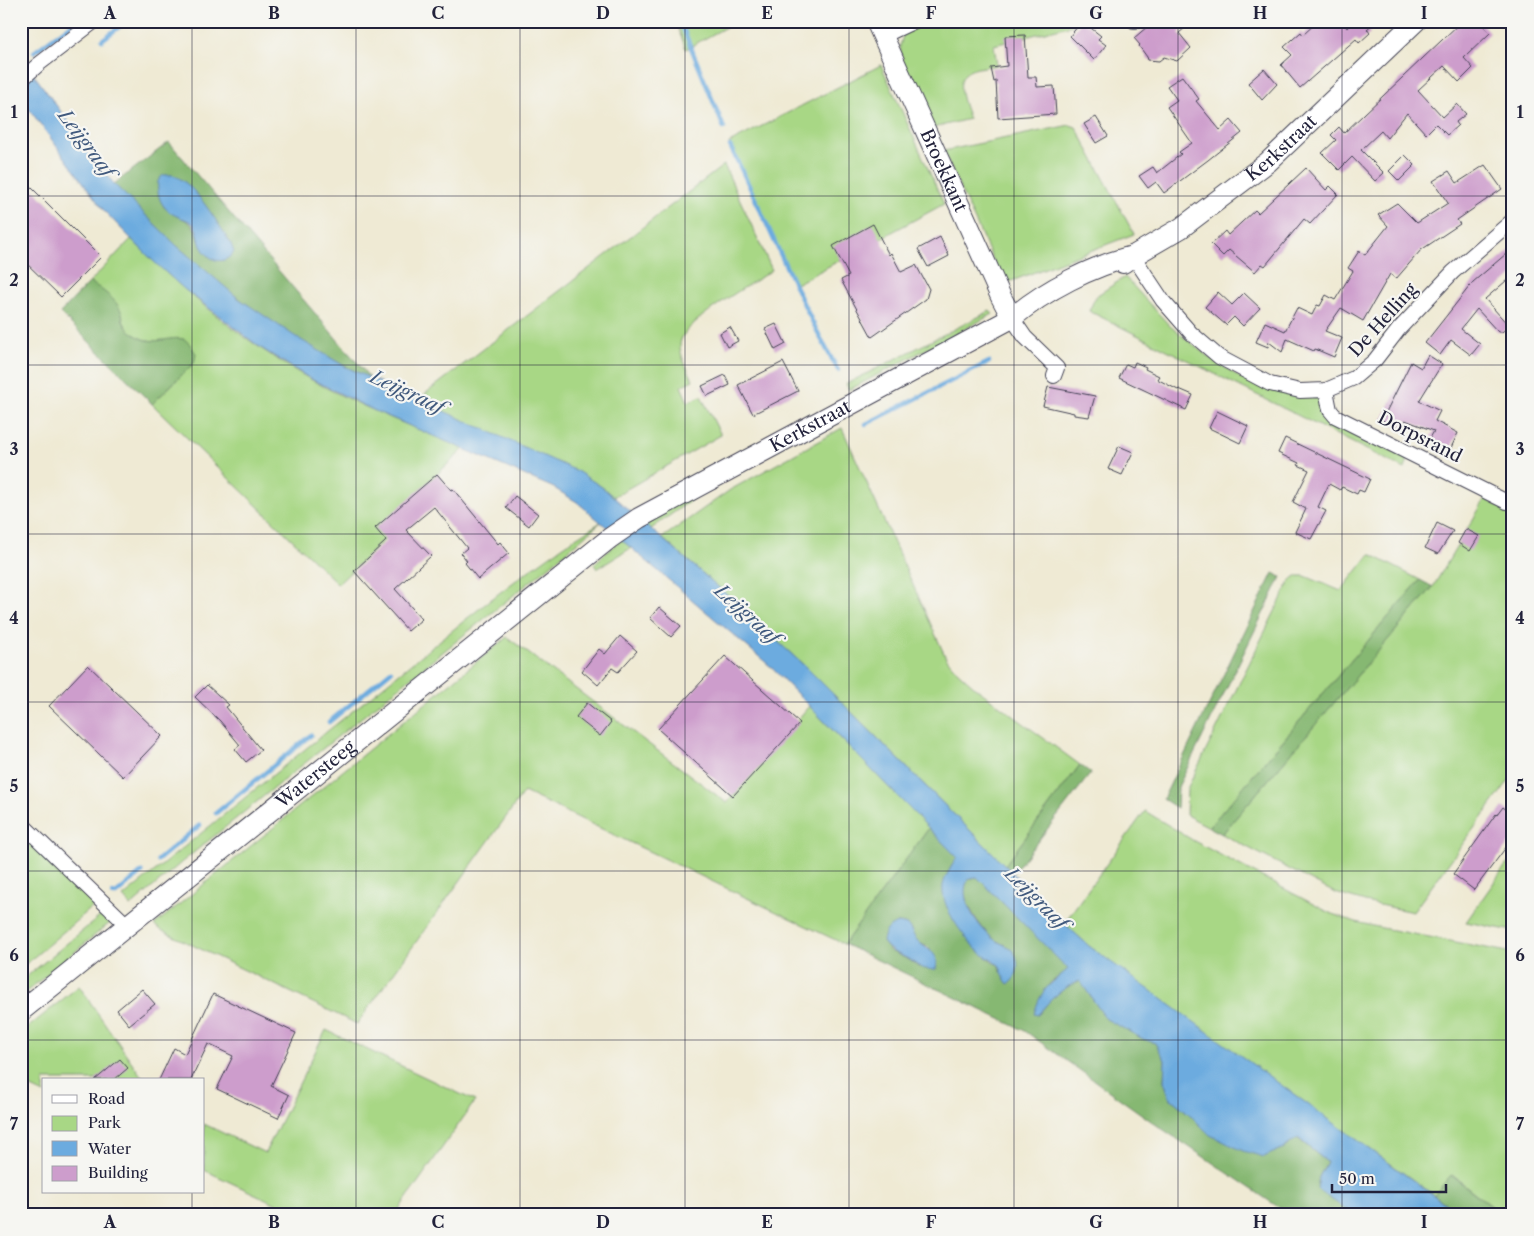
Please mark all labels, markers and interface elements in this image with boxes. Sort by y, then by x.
text: A [103,3,117,23]
text: B [268,3,280,23]
text: C [432,3,444,23]
text: D [596,3,610,23]
text: E [761,3,773,23]
text: F [926,3,937,23]
text: G [1089,3,1103,23]
text: H [1253,3,1267,23]
text: I [1421,3,1428,23]
text: 1 [10,102,18,122]
text: 1 [1516,102,1524,122]
water label: Leijgraaf [52,103,123,187]
street label: Kerkstraat [1241,110,1322,186]
street label: Broekkant [915,125,972,216]
text: 2 [9,270,19,290]
text: 2 [1515,270,1525,290]
street label: De Helling [1344,278,1422,361]
water label: Leijgraaf [365,364,454,422]
street label: Kerkstraat [766,395,855,457]
street label: Dorpsrand [1374,406,1466,468]
text: 3 [9,439,19,459]
text: 3 [1515,439,1525,459]
water label: Leijgraaf [709,578,789,653]
text: 4 [9,608,19,628]
text: 4 [1515,608,1525,628]
street label: Watersteeg [271,736,360,813]
text: 5 [10,776,19,796]
text: 5 [1516,776,1525,796]
water label: Leijgraaf [999,861,1077,939]
text: 6 [9,945,19,965]
text: 6 [1515,945,1525,965]
legend [42,1078,205,1194]
text: Road [88,1089,125,1108]
text: Park [88,1113,122,1132]
text: 7 [10,1114,19,1134]
text: 7 [1516,1114,1525,1134]
text: Water [87,1139,132,1158]
scale bar [1332,1161,1445,1193]
text: Building [88,1163,148,1182]
text: 50 m [1339,1169,1375,1188]
text: A [103,1212,117,1232]
text: B [268,1212,280,1232]
text: C [432,1212,444,1232]
text: D [596,1212,610,1232]
text: E [761,1212,773,1232]
text: F [926,1212,937,1232]
text: G [1089,1212,1103,1232]
text: H [1253,1212,1267,1232]
text: I [1421,1212,1428,1232]

